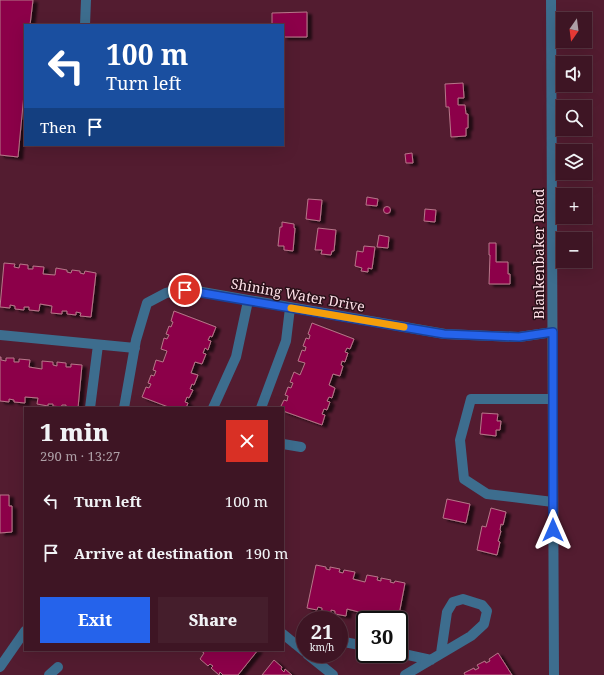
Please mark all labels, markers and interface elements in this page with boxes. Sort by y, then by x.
north arrow [556,12,592,48]
map controls [556,12,592,268]
text: 100 m [106,35,188,73]
icon: left [40,40,92,92]
button: sound [556,56,592,92]
text: Turn left [106,71,181,95]
button: search [556,100,592,136]
icon: arrive [84,116,106,138]
text: Then [40,117,76,137]
button: layers [556,144,592,180]
street label: Blankenbaker Road [529,188,548,319]
button: + [556,188,592,224]
button: − [556,232,592,268]
pin [168,273,202,307]
street label: Shining Water Drive [230,273,367,316]
icon: arrive [174,279,196,301]
text: 1 min [40,415,109,448]
button: close [226,420,268,462]
text: 290 m · 13:27 [40,447,120,465]
icon: left [40,490,62,512]
text: Turn left [74,491,142,511]
text: 100 m [225,491,268,511]
position arrow [532,509,574,551]
icon: arrive [40,542,62,564]
text: Arrive at destination [74,543,233,563]
text: 190 m [245,543,289,563]
button: Exit [40,597,150,643]
button: Share [158,597,268,643]
speed limit sign: 30 [356,611,408,663]
text: 21 [311,618,333,645]
text: km/h [310,640,334,654]

